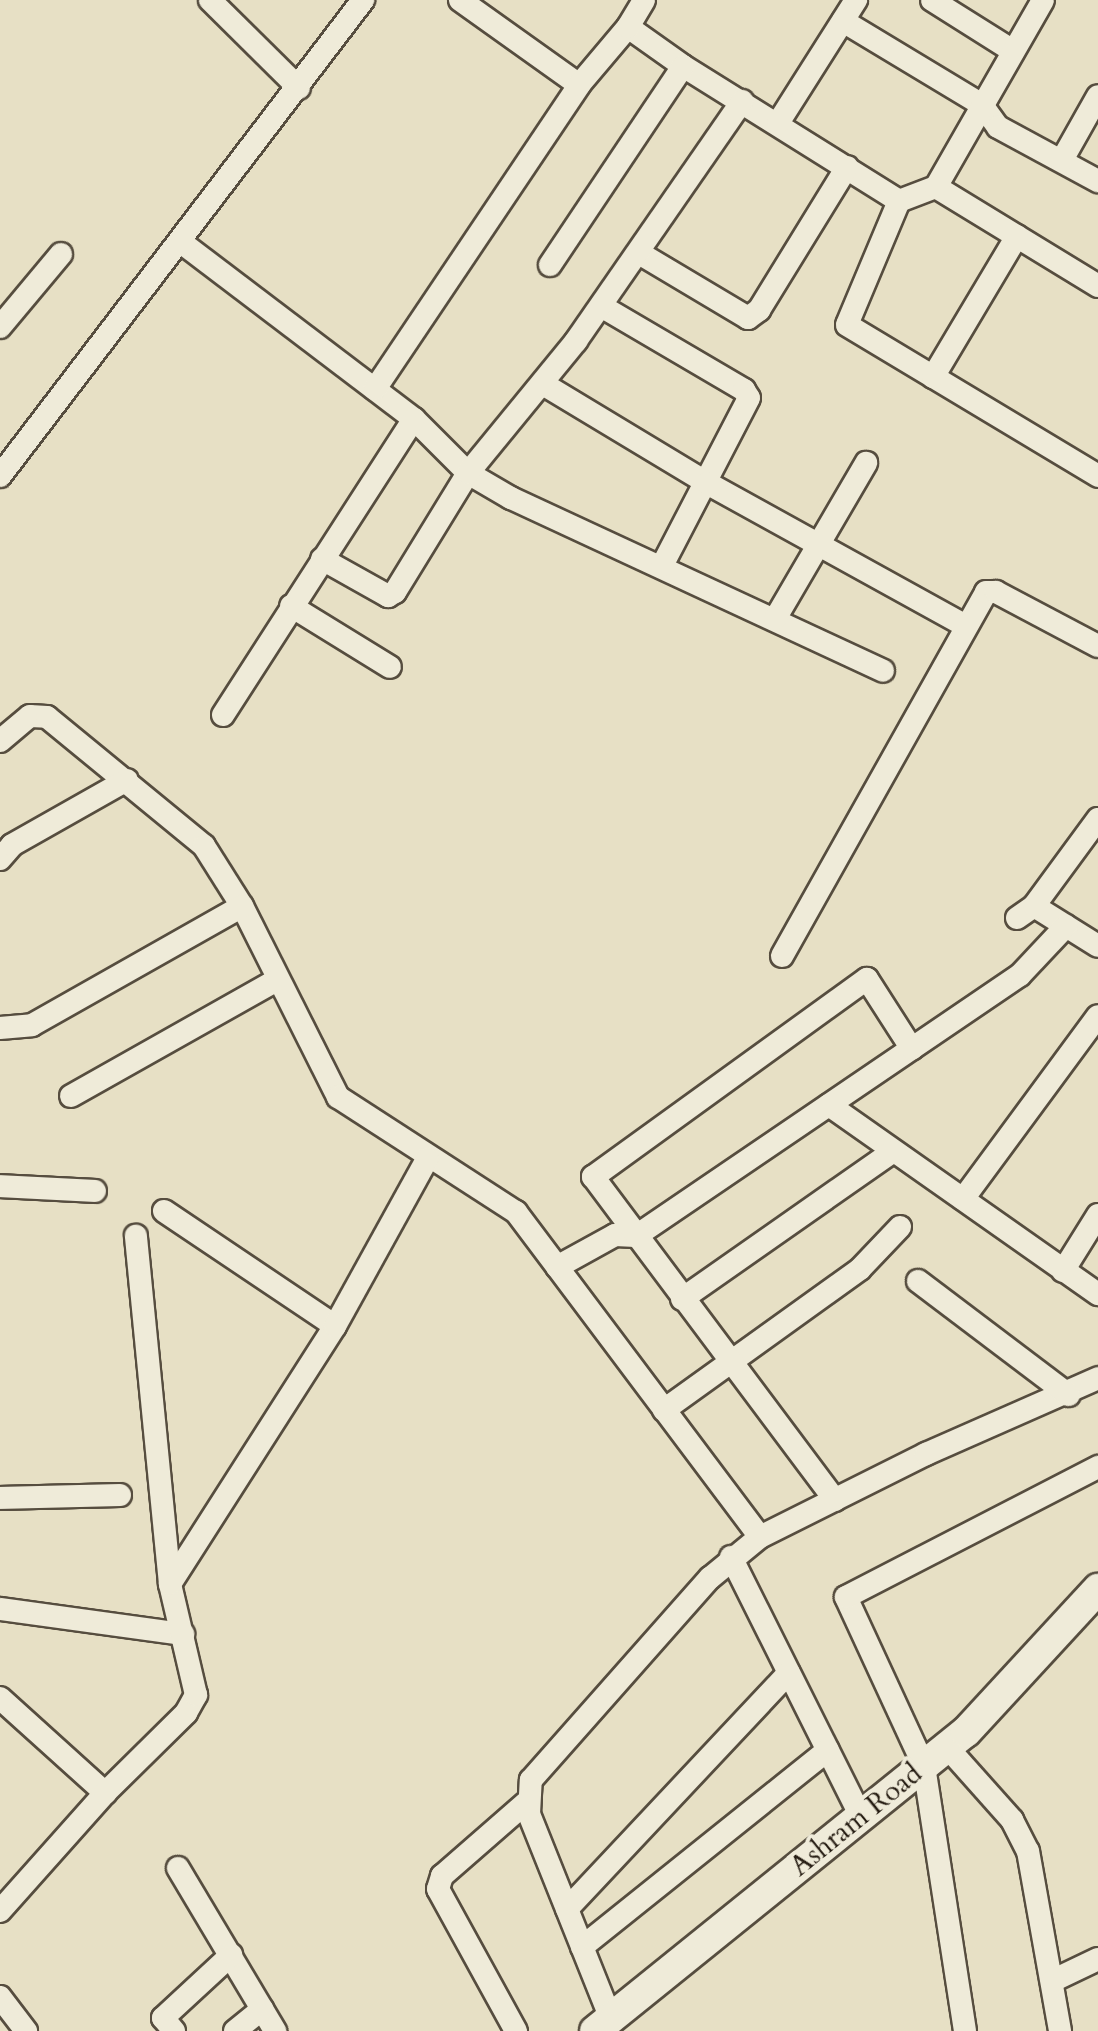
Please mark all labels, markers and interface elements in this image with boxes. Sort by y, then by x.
street label: Ashram Road [783,1757,929,1883]

